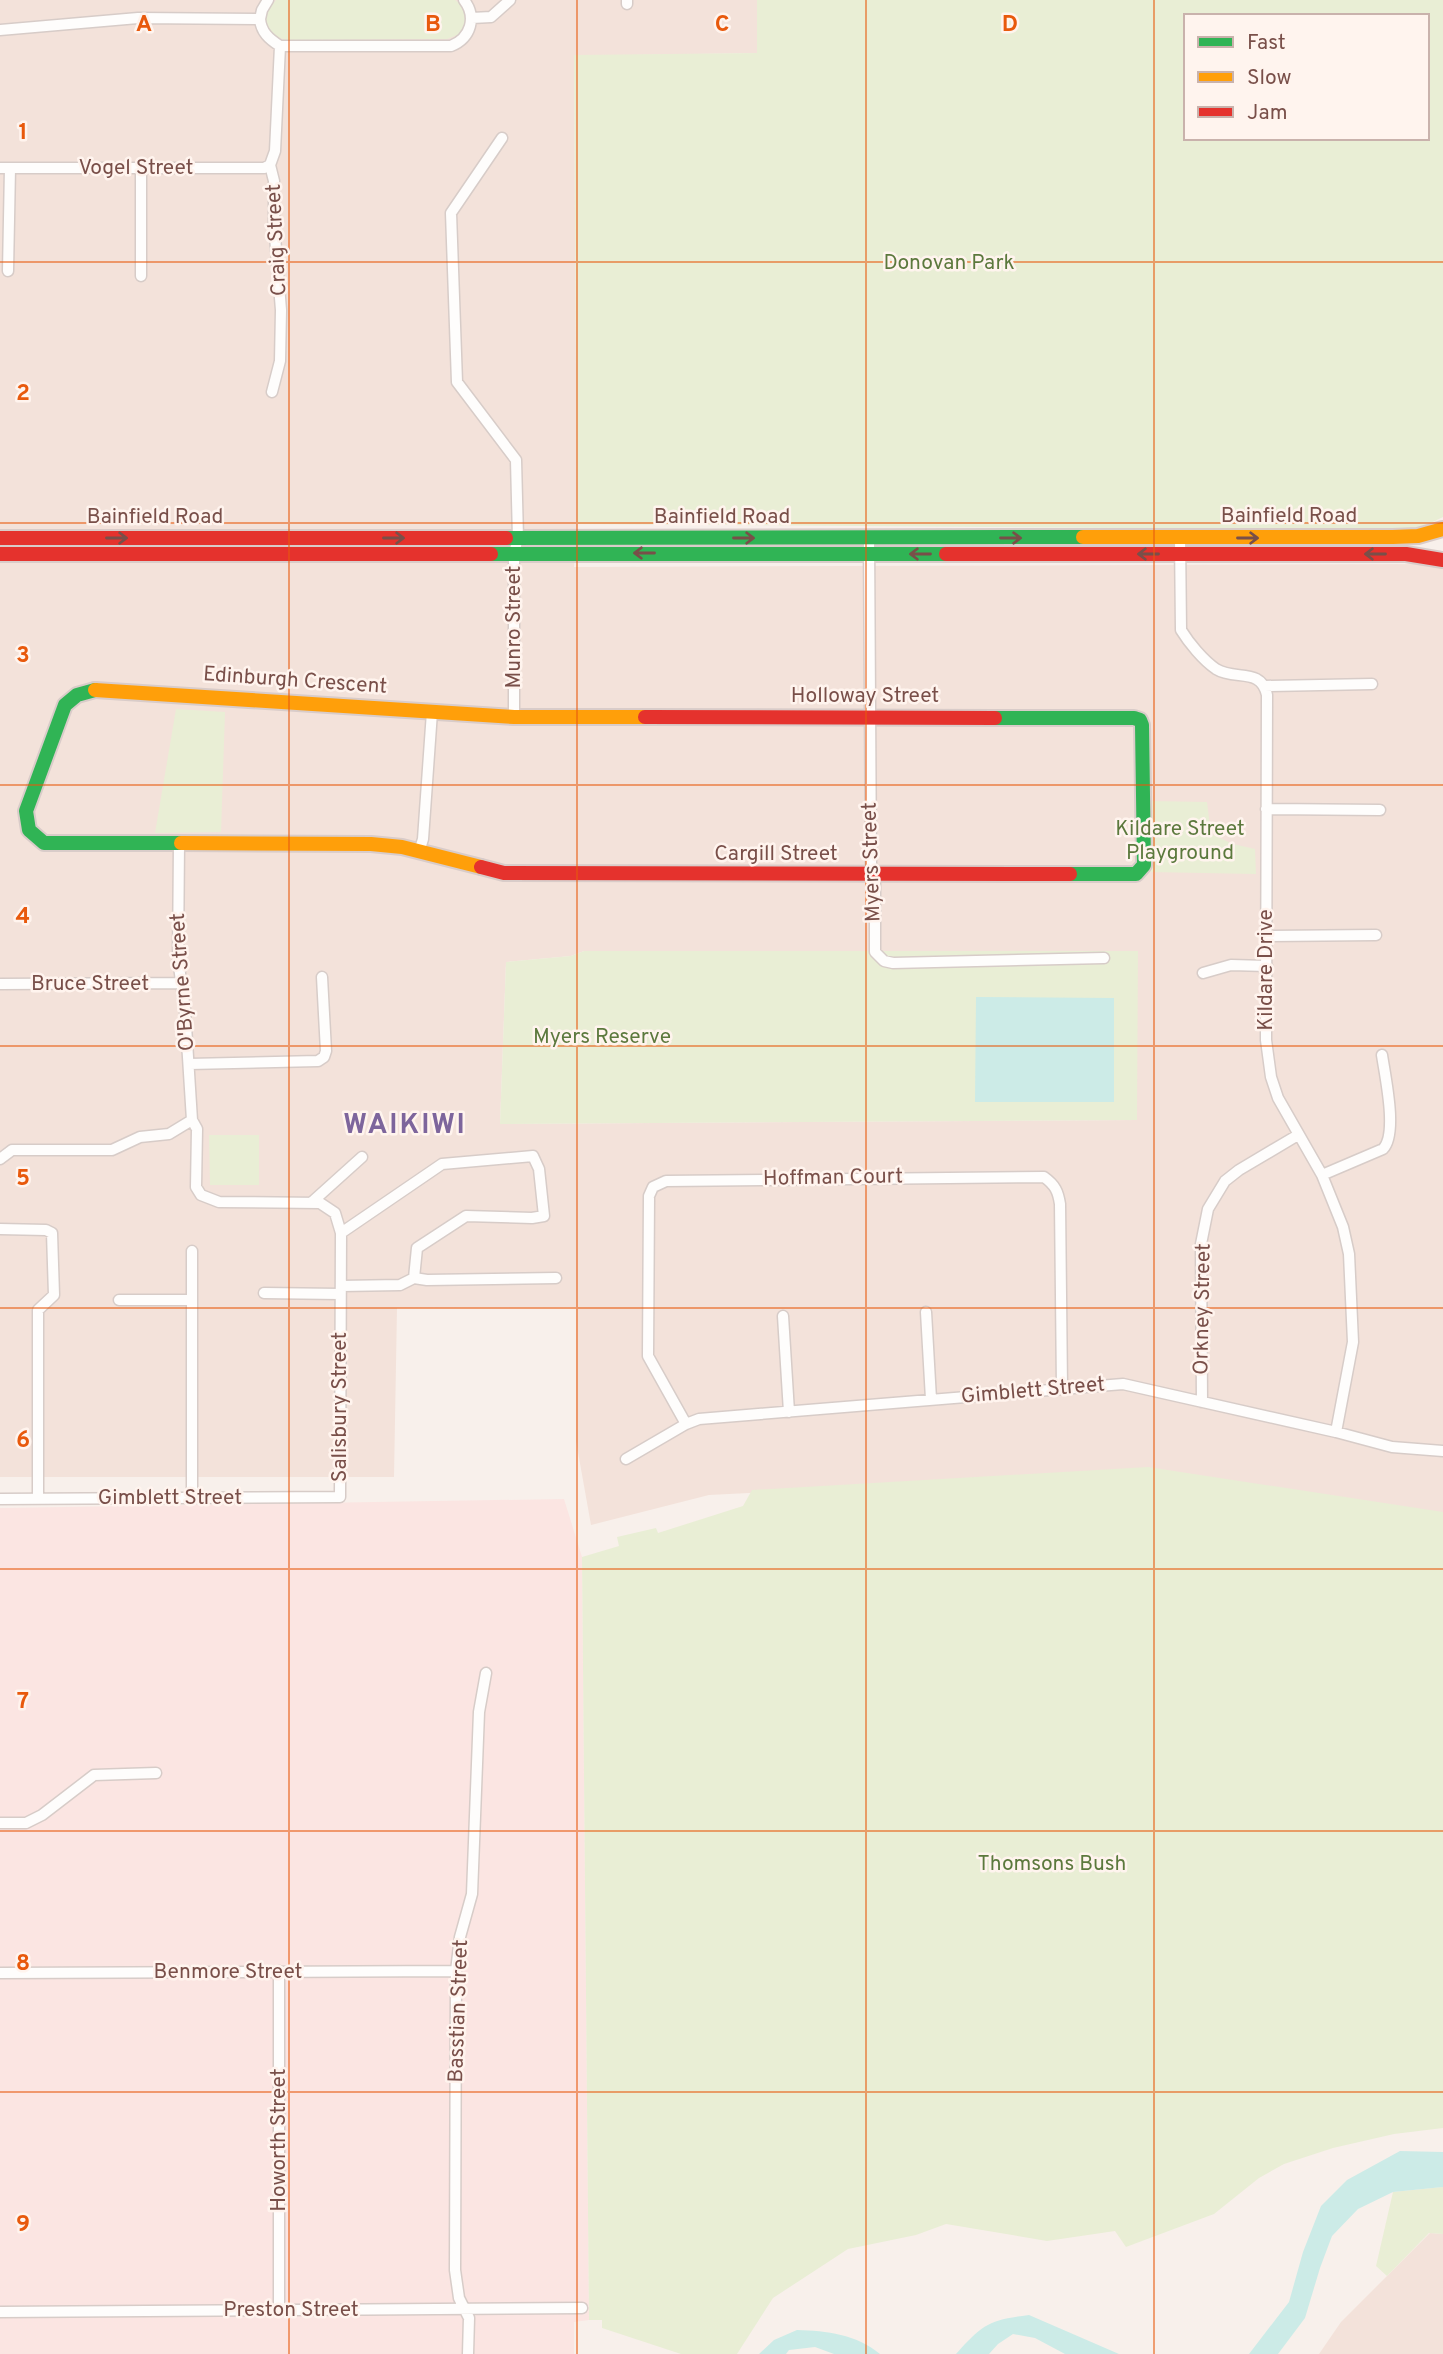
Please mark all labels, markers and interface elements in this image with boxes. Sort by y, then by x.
text: A [136,11,152,40]
text: B [425,11,441,40]
text: C [715,11,729,40]
text: D [1002,11,1018,40]
legend [1184,14,1429,140]
text: Fast [1247,30,1286,57]
text: Slow [1247,65,1292,92]
text: Jam [1247,100,1288,127]
text: 1 [18,119,28,148]
street label: Vogel Street [78,155,194,182]
street label: Craig Street [261,183,293,297]
park label: Donovan Park [883,250,1015,277]
text: 2 [16,380,30,409]
street label: Bainfield Road [1221,503,1357,530]
street label: Bainfield Road [87,504,223,531]
street label: Bainfield Road [654,504,790,531]
one-way arrow [105,531,128,545]
one-way arrow [382,531,405,545]
one-way arrow [732,531,755,545]
one-way arrow [999,531,1022,545]
one-way arrow [1237,531,1260,545]
one-way arrow [632,546,655,560]
one-way arrow [909,547,932,561]
one-way arrow [1136,547,1159,561]
one-way arrow [1364,547,1387,561]
street label: Munro Street [501,565,528,689]
text: 3 [16,642,30,671]
street label: Edinburgh Crescent [202,661,388,701]
street label: Holloway Street [791,683,939,710]
street label: Myers Street [856,802,888,922]
park label: Kildare Street Playground [1115,816,1245,867]
street label: Cargill Street [714,841,838,868]
text: 4 [16,903,30,932]
street label: Kildare Drive [1253,909,1280,1031]
street label: O'Byrne Street [165,912,201,1052]
street label: Bruce Street [31,971,149,998]
park label: Myers Reserve [533,1024,671,1051]
district label: WAIKIWI [343,1108,467,1144]
street label: Hoffman Court [763,1163,903,1193]
text: 5 [16,1165,30,1194]
street label: Orkney Street [1188,1243,1218,1375]
street label: Salisbury Street [327,1332,354,1482]
street label: Gimblett Street [960,1371,1106,1411]
text: 6 [16,1427,30,1456]
street label: Gimblett Street [98,1485,242,1512]
text: 7 [17,1688,29,1717]
park label: Thomsons Bush [978,1851,1126,1878]
street label: Basstian Street [443,1939,475,2083]
text: 8 [16,1950,30,1979]
street label: Benmore Street [154,1959,302,1986]
street label: Howorth Street [266,2068,293,2212]
text: 9 [16,2211,30,2240]
street label: Preston Street [223,2297,359,2324]

